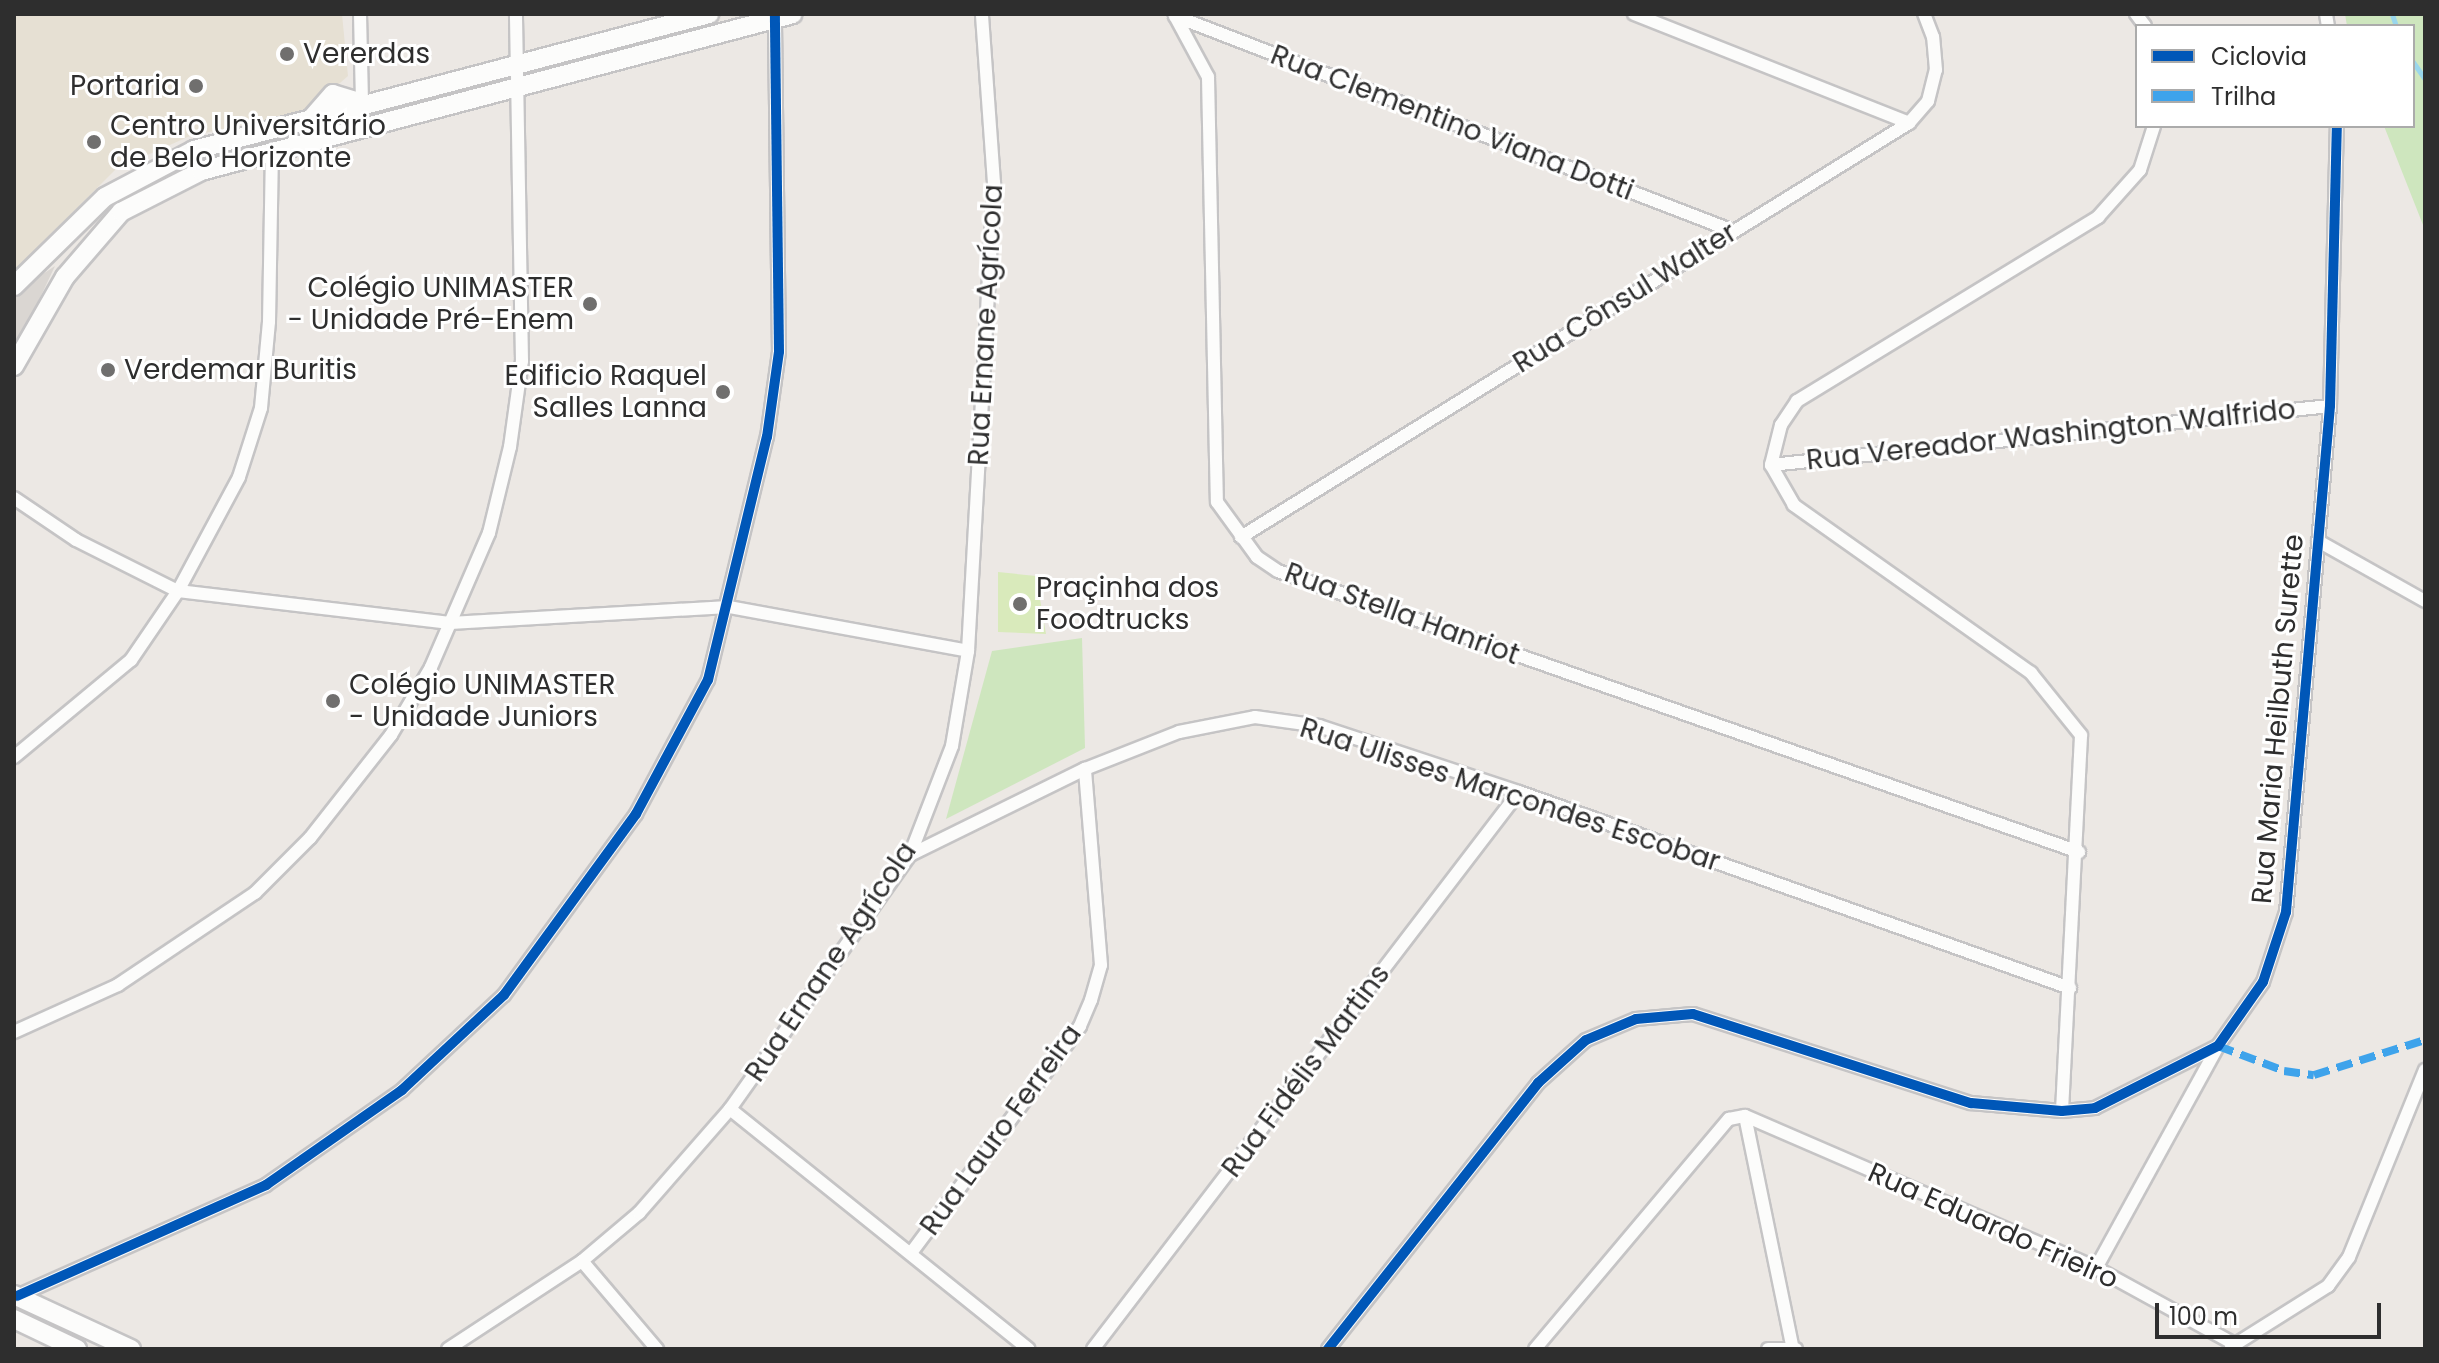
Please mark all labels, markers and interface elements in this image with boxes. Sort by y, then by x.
legend [2135,24,2415,128]
place label: Vererdas [303,37,430,71]
street label: Rua Clementino Viana Dotti [1266,38,1638,208]
text: Ciclovia [2211,40,2307,73]
marker: Vererdas [278,45,296,63]
place label: Portaria [70,69,180,103]
marker: Portaria [187,77,205,95]
text: Trilha [2211,80,2276,113]
place label: Centro Universitário de Belo Horizonte [110,109,386,175]
marker: Centro Universitário de Belo Horizonte [85,133,103,151]
street label: Rua Ernane Agrícola [962,184,1010,466]
street label: Rua Cônsul Walter [1507,216,1743,380]
place label: Colégio UNIMASTER - Unidade Pré-Enem [288,271,574,337]
marker: Colégio UNIMASTER - Unidade Pré-Enem [581,295,599,313]
place label: Verdemar Buritis [124,353,357,387]
place label: Edificio Raquel Salles Lanna [504,359,707,425]
marker: Verdemar Buritis [99,361,117,379]
marker: Edificio Raquel Salles Lanna [714,383,732,401]
street label: Rua Vereador Washington Walfrido [1805,393,2297,477]
street label: Rua Maria Heilbuth Surette [2245,533,2311,905]
street label: Rua Stella Hanriot [1280,556,1524,672]
place label: Praçinha dos Foodtrucks [1036,571,1219,637]
marker: Praçinha dos Foodtrucks [1011,595,1029,613]
place label: Colégio UNIMASTER - Unidade Juniors [349,668,615,734]
marker: Colégio UNIMASTER - Unidade Juniors [324,692,342,710]
street label: Rua Ulisses Marcondes Escobar [1296,711,1724,879]
street label: Rua Ernane Agrícola [738,836,924,1088]
street label: Rua Fidélis Martins [1215,958,1397,1184]
street label: Rua Lauro Ferreira [913,1018,1089,1242]
street label: Rua Eduardo Frieiro [1863,1156,2123,1296]
scale bar [2159,1287,2385,1337]
text: 100 m [2169,1300,2238,1333]

